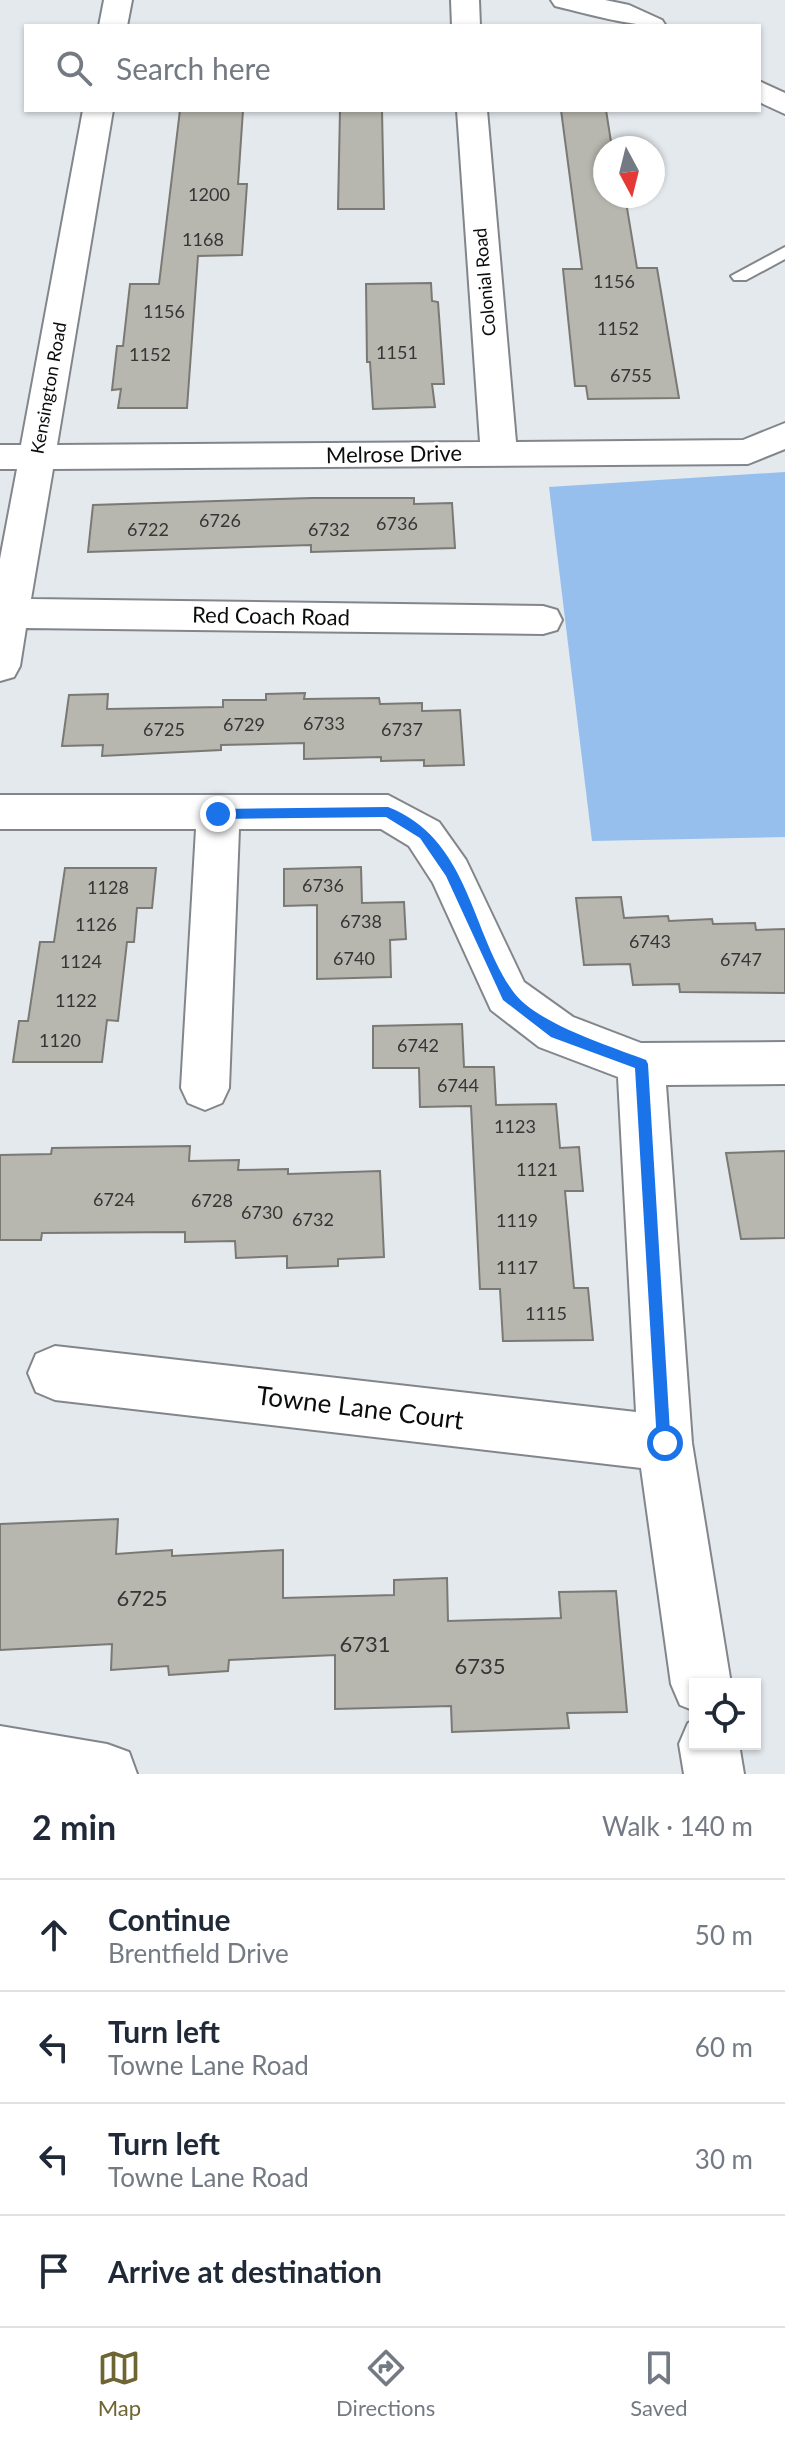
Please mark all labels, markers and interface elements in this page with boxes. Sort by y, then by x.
search box [24,24,761,112]
icon: search [52,46,96,90]
text: Search here [116,50,271,86]
north arrow [593,136,665,208]
house number: 1200 [188,183,230,205]
street label: Colonial Road [468,227,500,337]
house number: 1168 [182,228,224,250]
house number: 1156 [593,270,635,292]
house number: 1156 [143,300,185,322]
house number: 1152 [597,317,639,339]
street label: Kensington Road [26,320,70,455]
house number: 1151 [376,341,418,363]
house number: 1152 [129,343,171,365]
house number: 6755 [610,364,652,386]
street label: Melrose Drive [326,439,462,468]
house number: 6726 [199,509,241,531]
house number: 6736 [376,512,418,534]
house number: 6722 [127,518,169,540]
house number: 6732 [308,518,350,540]
street label: Red Coach Road [192,601,350,630]
house number: 6733 [303,712,345,734]
house number: 6729 [223,713,265,735]
house number: 6725 [143,718,185,740]
house number: 6737 [381,718,423,740]
route end [200,796,236,832]
house number: 6736 [302,874,344,896]
house number: 1128 [87,876,129,898]
house number: 6738 [340,910,382,932]
house number: 1126 [75,913,117,935]
house number: 6743 [629,930,671,952]
house number: 6740 [333,947,375,969]
house number: 6747 [720,948,762,970]
house number: 1124 [60,950,102,972]
house number: 1122 [55,989,97,1011]
house number: 1120 [39,1029,81,1051]
house number: 6742 [397,1034,439,1056]
house number: 6744 [437,1074,479,1096]
house number: 1123 [494,1115,536,1137]
house number: 1121 [516,1158,558,1180]
house number: 6724 [93,1188,135,1210]
house number: 6728 [191,1189,233,1211]
house number: 6730 [241,1201,283,1223]
house number: 6732 [292,1208,334,1230]
house number: 1119 [496,1209,538,1231]
house number: 1117 [496,1256,538,1278]
house number: 1115 [525,1302,567,1324]
street label: Towne Lane Court [255,1378,466,1436]
route start [647,1425,683,1461]
house number: 6725 [116,1584,168,1611]
house number: 6731 [339,1630,391,1657]
house number: 6735 [454,1652,506,1679]
map controls [689,1678,761,1750]
button: locate [689,1678,761,1750]
text: 2 min [32,1806,116,1847]
text: Walk · 140 m [602,1810,753,1842]
text: Continue [108,1901,231,1937]
icon: ahead [32,1913,76,1957]
text: 50 m [695,1919,753,1951]
text: Brentfield Drive [108,1937,289,1969]
text: Turn left [108,2013,220,2049]
icon: left [32,2025,76,2069]
text: 60 m [695,2031,753,2063]
text: Towne Lane Road [108,2049,309,2081]
text: Turn left [108,2125,220,2161]
icon: left [32,2137,76,2181]
text: 30 m [695,2143,753,2175]
text: Towne Lane Road [108,2161,309,2193]
icon: arrive [32,2249,76,2293]
text: Arrive at destination [108,2253,382,2289]
tab: Map [97,2346,141,2421]
tab: Directions [336,2346,435,2421]
tab: Saved [630,2346,688,2421]

